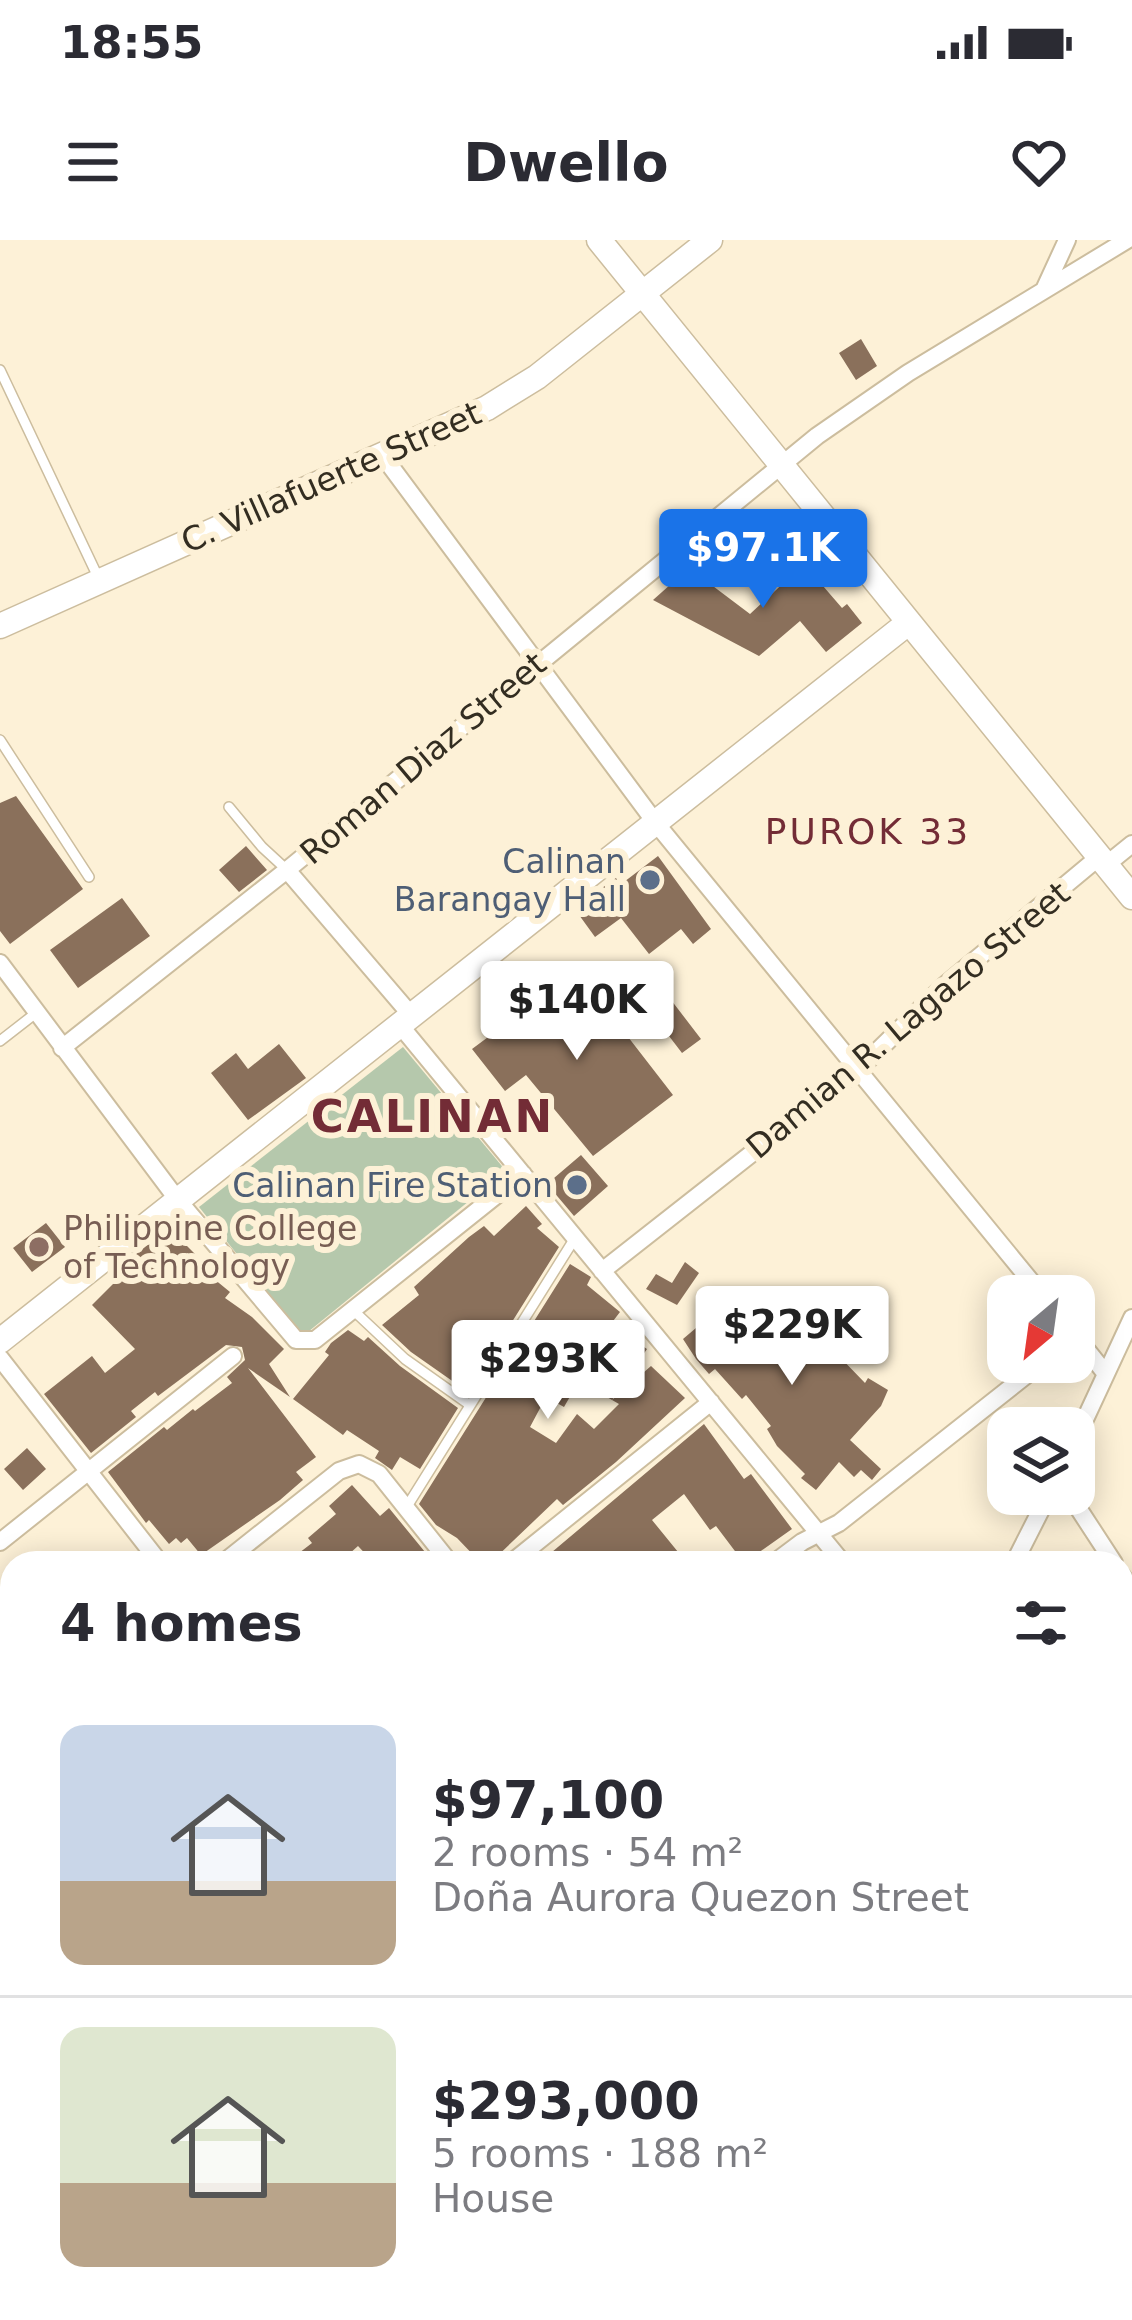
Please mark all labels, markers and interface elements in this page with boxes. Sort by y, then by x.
text: 18:55 [60,16,203,69]
icon: menu [60,129,126,195]
icon: heart [1006,129,1072,195]
text: Dwello [463,131,669,194]
street label: C. Villafuerte Street [175,393,487,561]
pin: $97.1K [665,509,861,611]
text: $97.1K [686,525,840,570]
street label: Roman Diaz Street [292,644,554,872]
district label: PUROK 33 [765,811,971,852]
place label: Calinan Barangay Hall [394,842,626,919]
marker: Calinan Barangay Hall [637,867,663,893]
street label: Damian R. Lagazo Street [739,873,1077,1167]
pin: $140K [493,961,661,1063]
text: $140K [508,977,646,1022]
district label: CALINAN [311,1090,555,1143]
place label: Calinan Fire Station [232,1166,553,1205]
marker: Calinan Fire Station [564,1172,590,1198]
place label: Philippine College of Technology [63,1209,357,1286]
marker: Philippine College of Technology [26,1234,52,1260]
north arrow [987,1275,1095,1383]
map controls [987,1275,1095,1515]
pin: $229K [708,1286,876,1388]
text: $229K [723,1302,861,1347]
pin: $293K [464,1320,632,1422]
text: $293K [479,1336,617,1381]
button: layers [987,1407,1095,1515]
icon: filters [1008,1590,1074,1656]
text: 4 homes [60,1594,303,1653]
text: $97,100 [432,1771,664,1830]
icon: home [156,1773,300,1917]
text: 2 rooms · 54 m² [432,1830,743,1875]
text: Doña Aurora Quezon Street [432,1875,969,1920]
text: $293,000 [432,2072,700,2131]
icon: home [156,2075,300,2219]
text: 5 rooms · 188 m² [432,2131,768,2176]
text: House [432,2176,554,2221]

